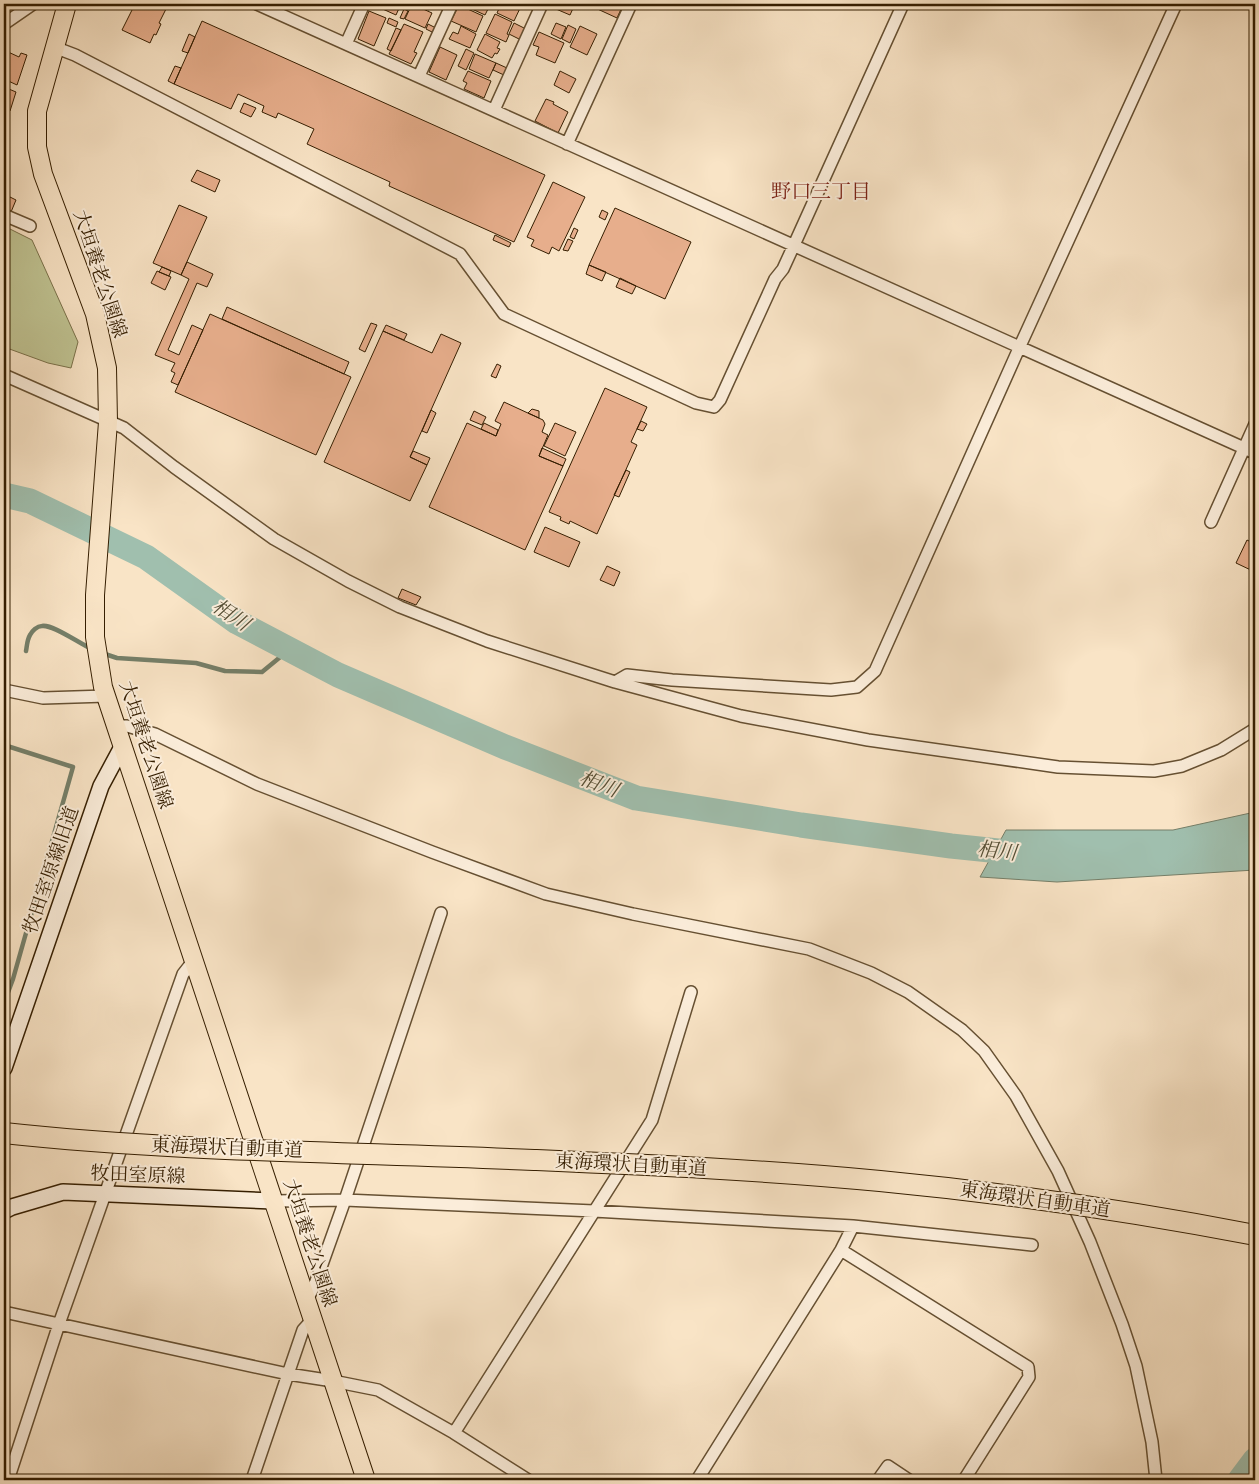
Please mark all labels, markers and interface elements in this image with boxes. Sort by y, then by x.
district label: 野口三丁目 [771,178,871,205]
street label: 大垣養老公園線 [67,207,133,341]
water label: 相川 [207,593,257,638]
street label: 大垣養老公園線 [113,678,179,812]
water label: 相川 [575,764,624,804]
street label: 牧田室原線旧道 [17,803,85,937]
water label: 相川 [976,835,1020,867]
street label: 東海環状自動車道 [151,1132,303,1164]
street label: 東海環状自動車道 [554,1148,708,1182]
street label: 牧田室原線 [90,1160,186,1190]
street label: 大垣養老公園線 [277,1176,343,1310]
street label: 東海環状自動車道 [958,1177,1112,1223]

